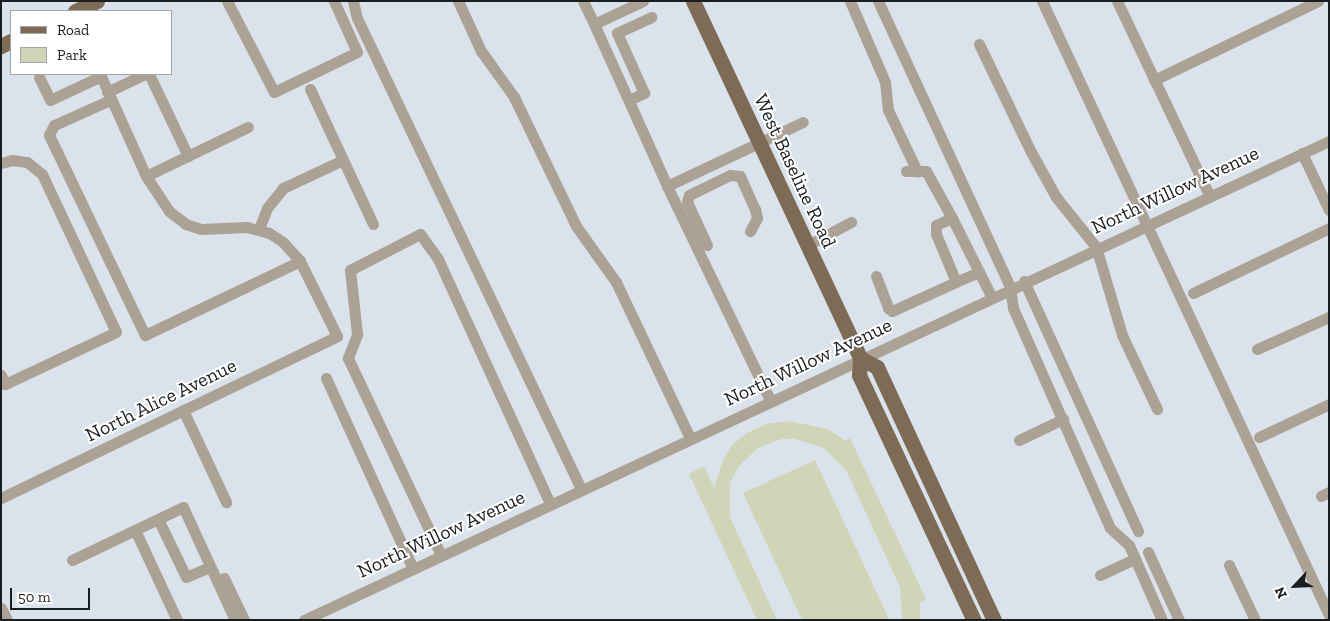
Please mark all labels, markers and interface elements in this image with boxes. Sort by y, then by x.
legend [10,10,172,75]
text: Road [57,21,89,39]
text: Park [57,46,87,64]
street label: West Baseline Road [749,90,841,252]
street label: North Willow Avenue [1087,140,1263,240]
street label: North Willow Avenue [720,312,896,412]
street label: North Alice Avenue [81,353,241,447]
street label: North Willow Avenue [353,484,529,584]
north arrow [1270,561,1320,611]
scale bar [12,578,92,610]
text: N [1271,584,1291,601]
text: 50 m [18,588,51,606]

